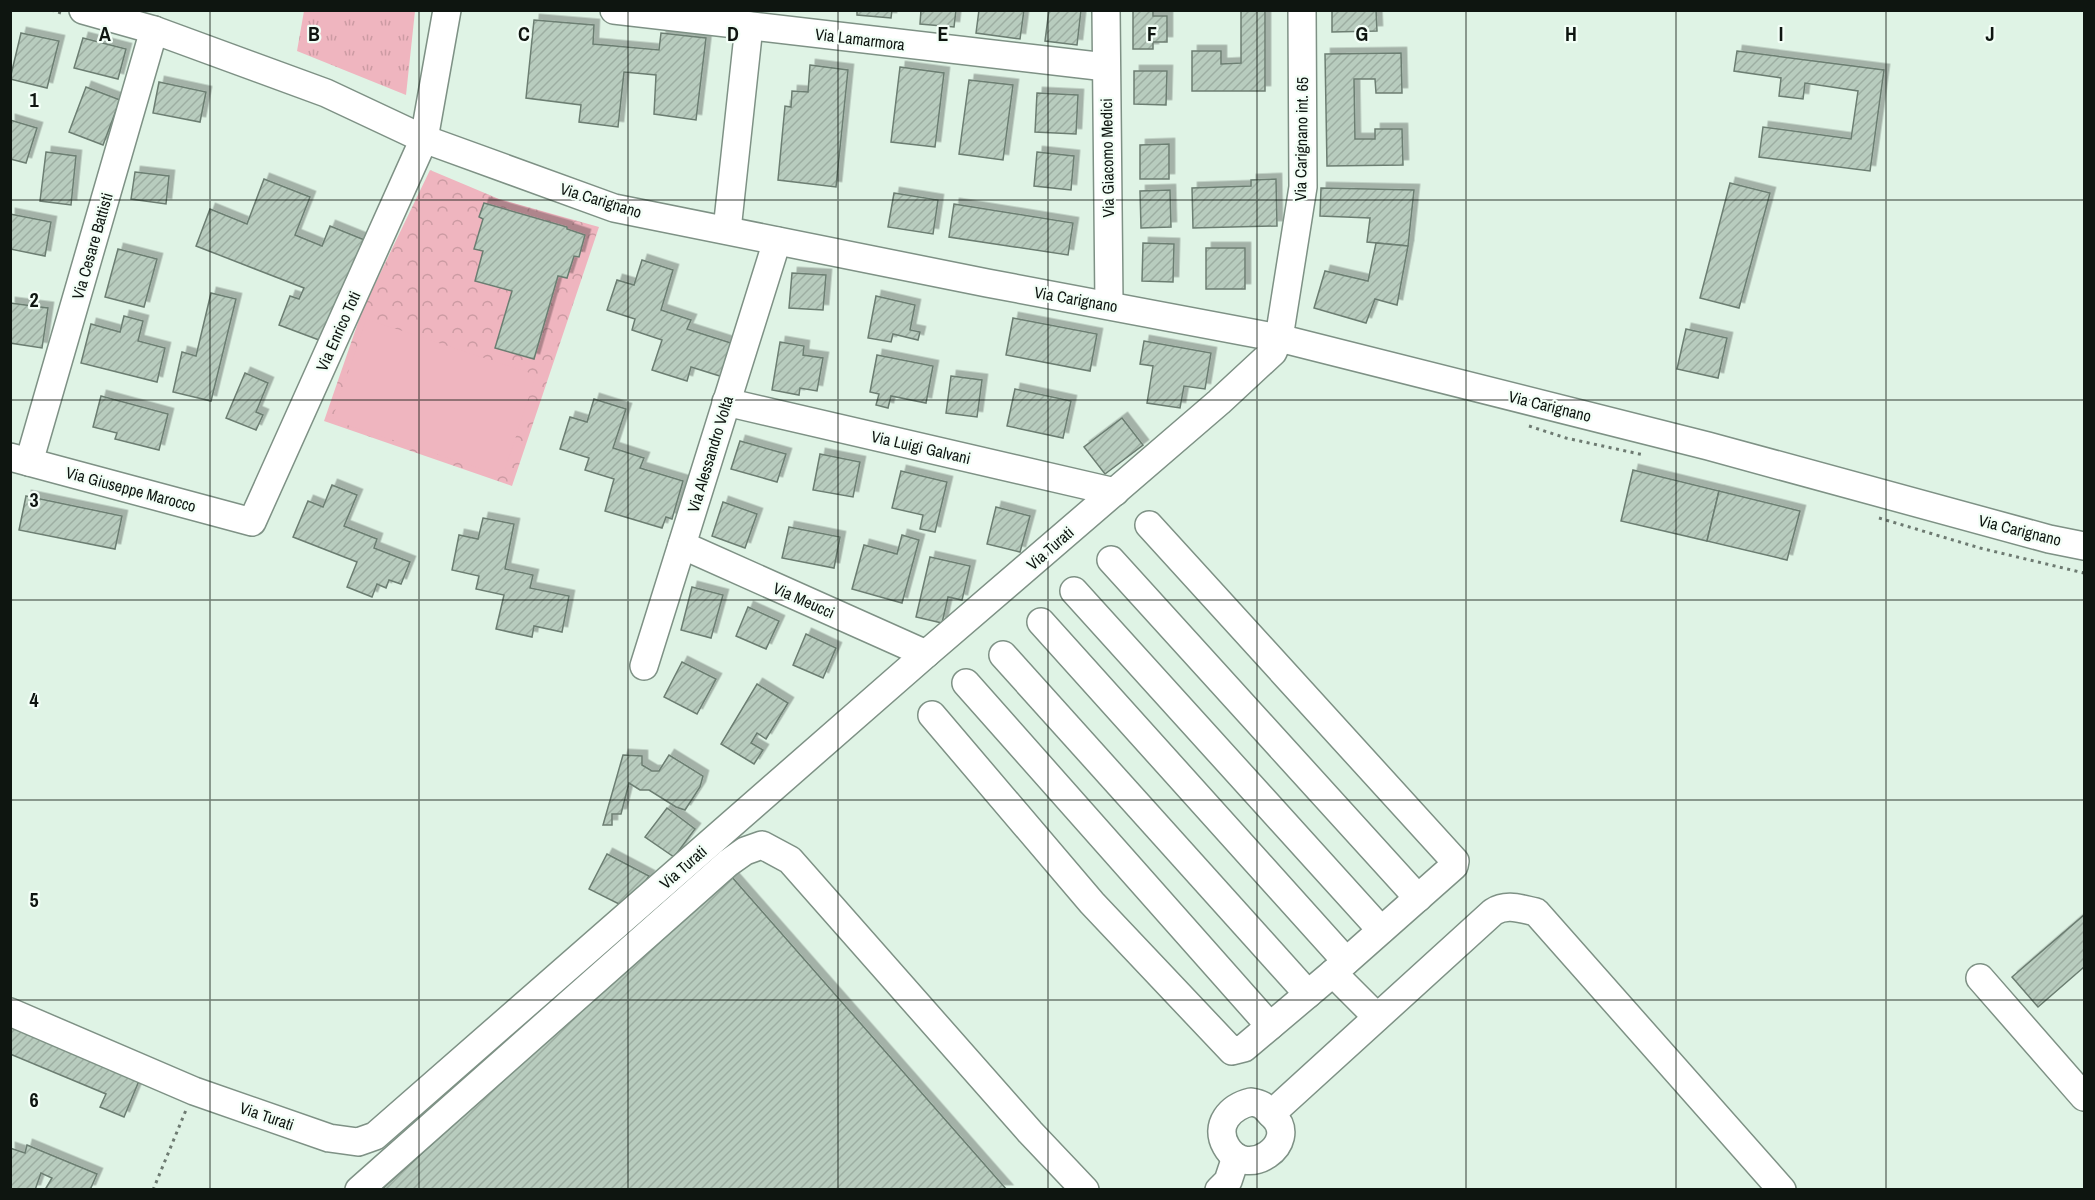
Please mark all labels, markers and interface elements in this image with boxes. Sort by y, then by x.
text: A [99,20,111,47]
text: B [308,20,320,47]
text: C [518,20,530,47]
text: D [727,20,739,47]
text: E [938,20,949,47]
text: F [1147,20,1157,47]
text: G [1356,20,1368,47]
text: H [1565,20,1577,47]
text: I [1779,20,1783,47]
text: J [1985,20,1995,47]
street label: Via Lamarmora [814,23,907,55]
street label: Via Carignano int. 65 [1289,77,1313,201]
text: 1 [29,86,39,113]
street label: Via Giacomo Medici [1095,98,1119,218]
street label: Via Carignano [557,177,645,223]
street label: Via Cesare Battisti [66,190,118,302]
street label: Via Carignano [1033,281,1119,317]
text: 2 [29,286,39,313]
street label: Via Enrico Toti [311,287,365,375]
street label: Via Carignano [1506,385,1594,427]
street label: Via Alessandro Volta [682,392,738,515]
street label: Via Luigi Galvani [869,425,973,469]
street label: Via Giuseppe Marocco [63,461,199,517]
text: 3 [29,486,39,513]
street label: Via Carignano [1976,509,2064,551]
street label: Via Turati [1022,521,1078,575]
street label: Via Meucci [770,577,838,623]
text: 4 [29,686,39,713]
street label: Via Turati [655,840,711,894]
text: 5 [29,886,39,913]
text: 6 [29,1086,39,1113]
street label: Via Turati [237,1096,297,1136]

